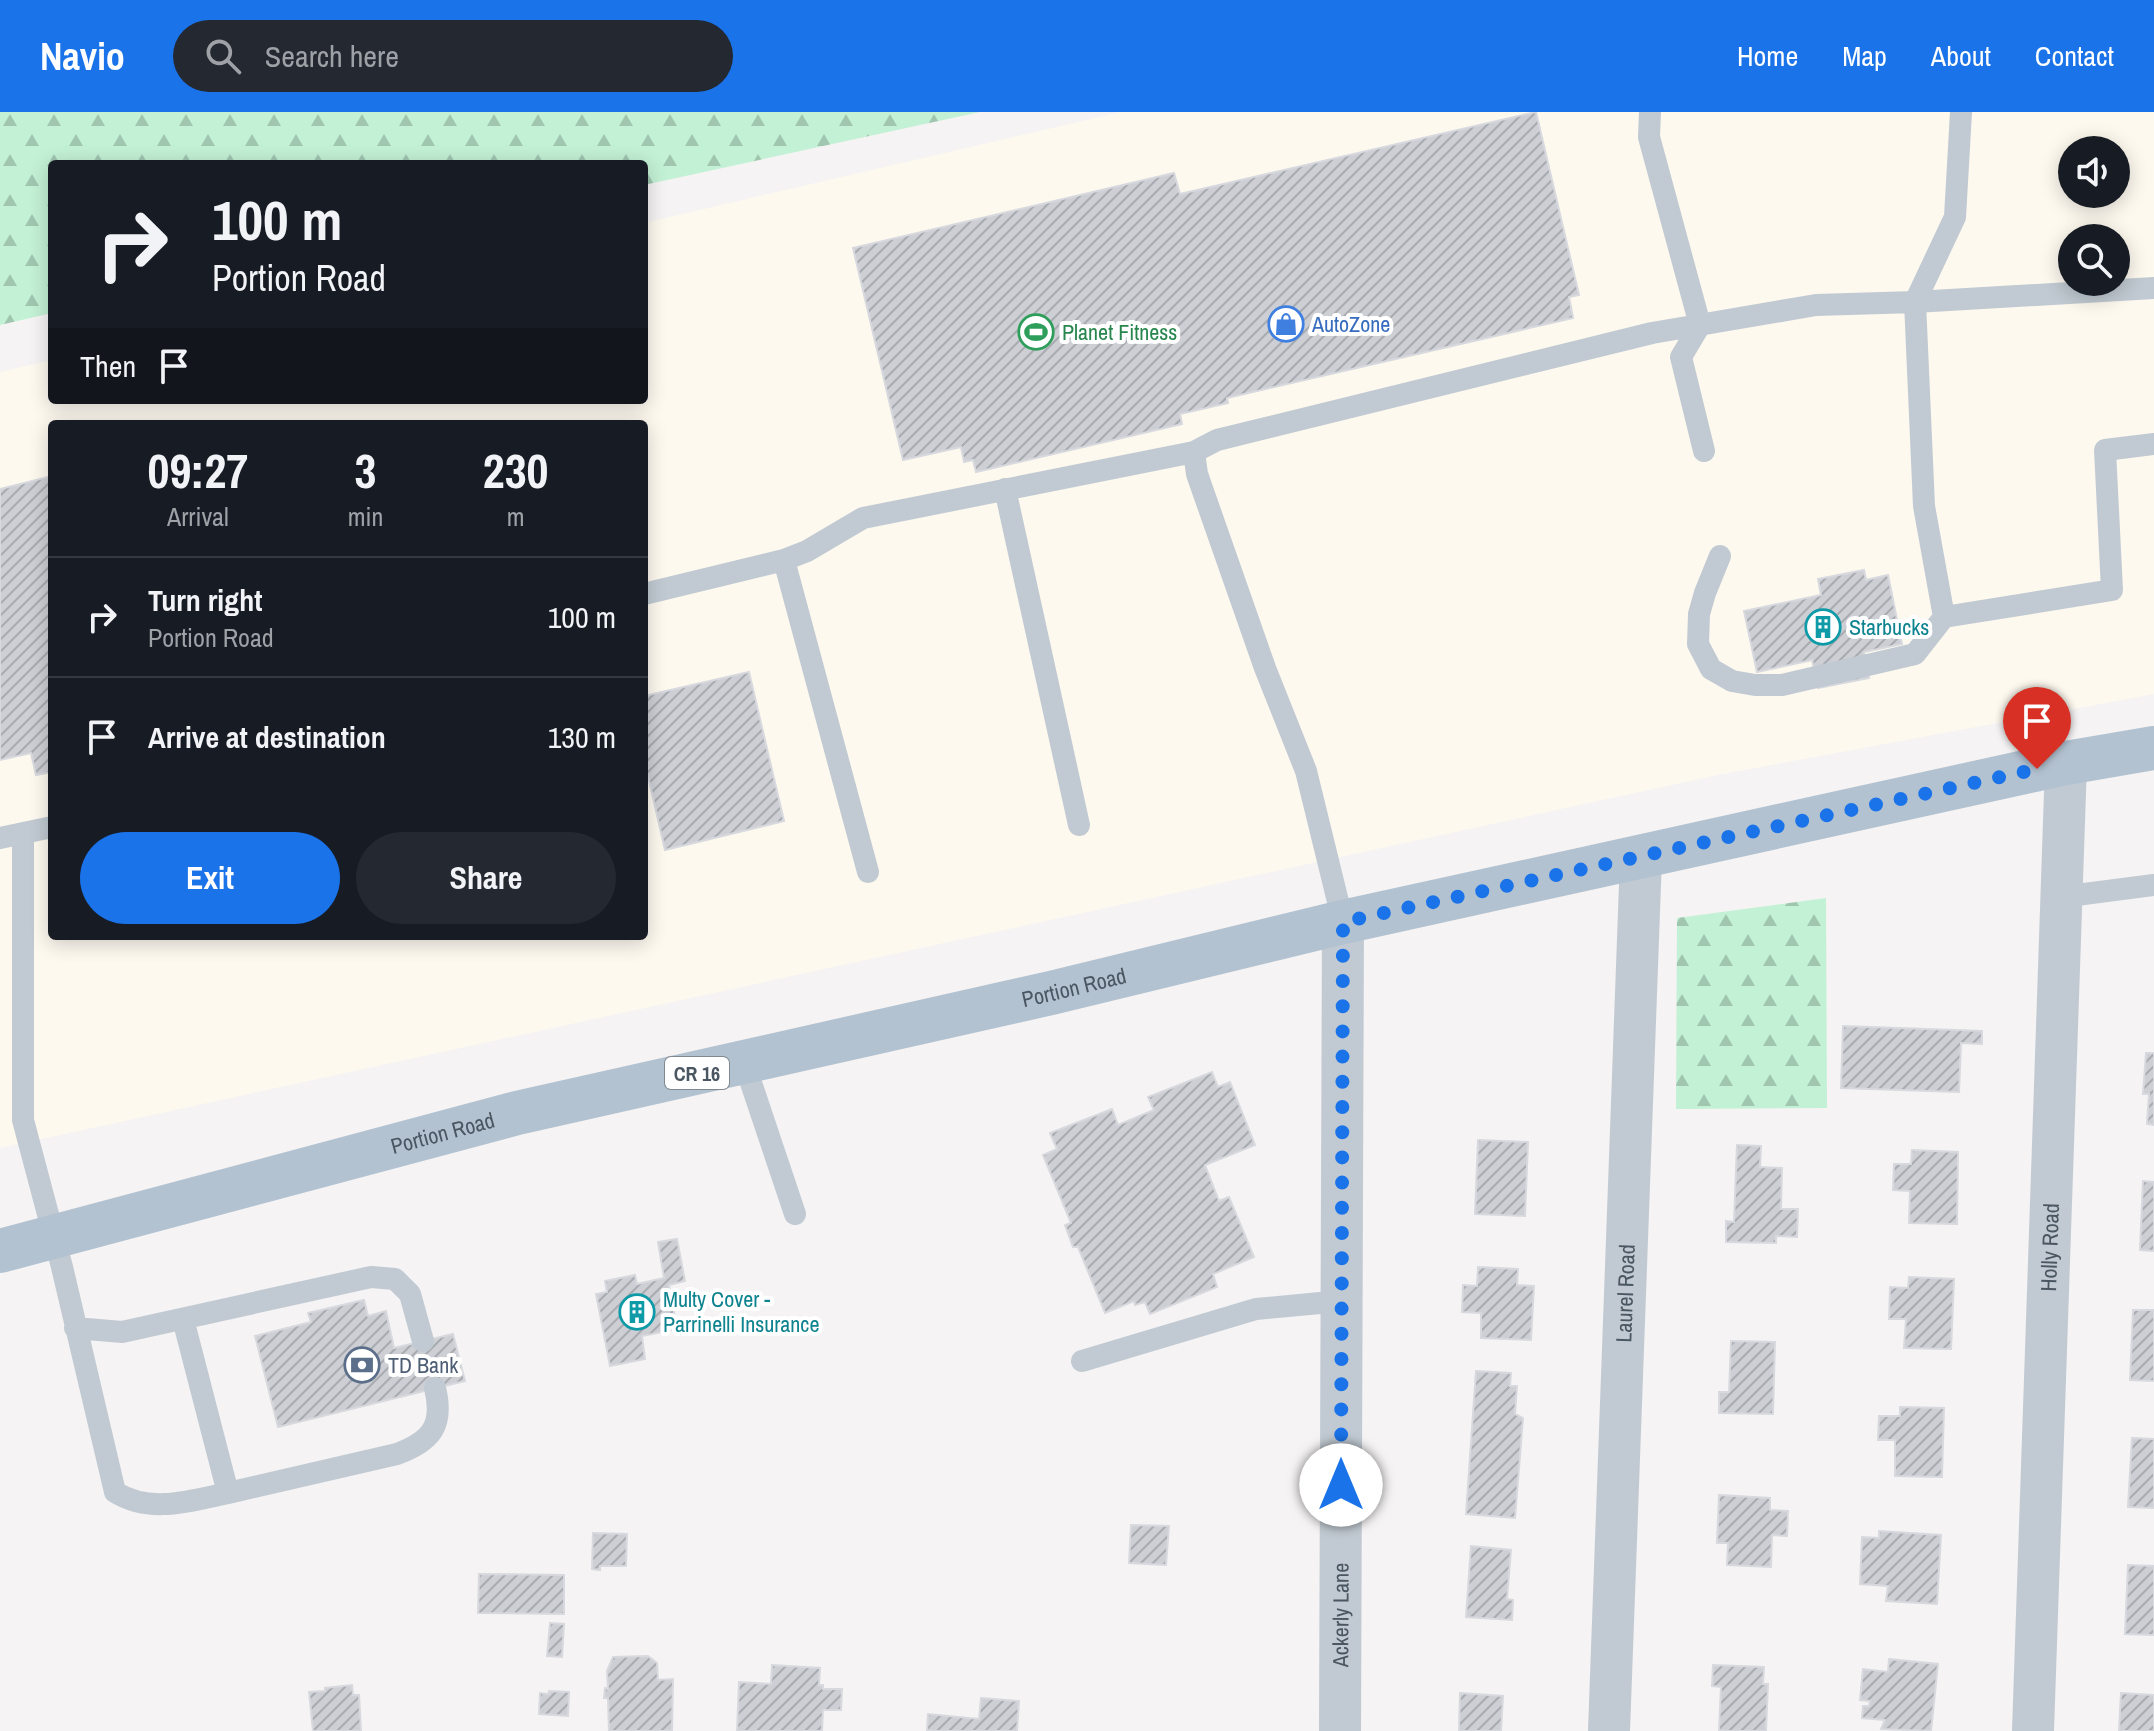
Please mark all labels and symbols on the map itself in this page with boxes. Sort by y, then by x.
shop icon: AutoZone [1267,305,1305,343]
place label: AutoZone [1311,309,1390,339]
sports icon: Planet Fitness [1017,313,1055,351]
place label: Planet Fitness [1062,317,1177,347]
building icon: Starbucks [1804,608,1842,646]
place label: Starbucks [1849,612,1929,642]
pin [2003,687,2071,769]
street label: Portion Road [1019,960,1129,1014]
road number: CR 16 [665,1057,729,1089]
street label: Portion Road [387,1105,498,1161]
street label: Holly Road [2033,1203,2066,1292]
street label: Laurel Road [1608,1244,1642,1343]
place label: Multy Cover - Parrinelli Insurance [663,1284,819,1339]
building icon: Multy Cover - Parrinelli Insurance [618,1293,656,1331]
bank icon: TD Bank [343,1346,381,1384]
place label: TD Bank [388,1350,459,1380]
position arrow [1299,1443,1383,1527]
street label: Ackerly Lane [1325,1563,1356,1668]

